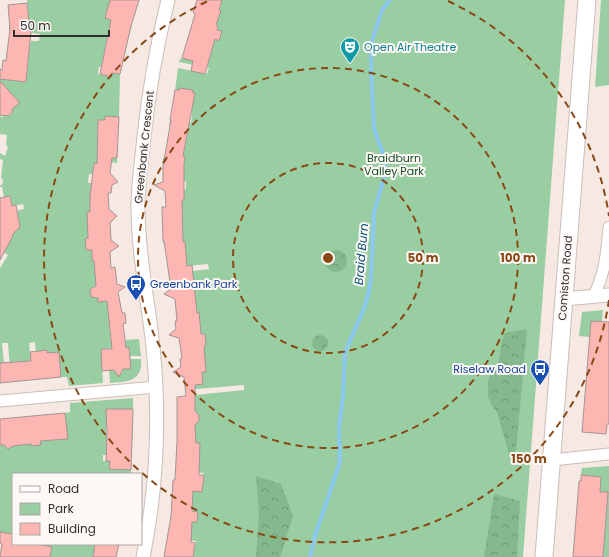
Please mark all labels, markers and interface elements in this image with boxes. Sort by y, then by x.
scale bar [14,12,109,38]
text: 50 m [20,17,51,34]
theatre icon: Open Air Theatre [339,36,361,64]
place label: Open Air Theatre [364,39,456,55]
street label: Greenbank Crescent [130,90,158,204]
park label: Braidburn Valley Park [364,150,424,179]
water label: Braid Burn [350,222,372,286]
street label: Comiston Road [554,235,576,321]
text: 50 m [408,249,439,266]
text: 100 m [500,249,536,266]
centre of rings [321,251,335,265]
bus stop icon: Greenbank Park [125,273,147,301]
place label: Greenbank Park [150,276,238,292]
bus stop icon: Riselaw Road [529,358,551,386]
place label: Riselaw Road [453,361,526,377]
text: 150 m [511,450,547,467]
legend [12,473,142,545]
text: Road [48,480,79,497]
text: Park [48,500,75,517]
text: Building [48,520,96,537]

